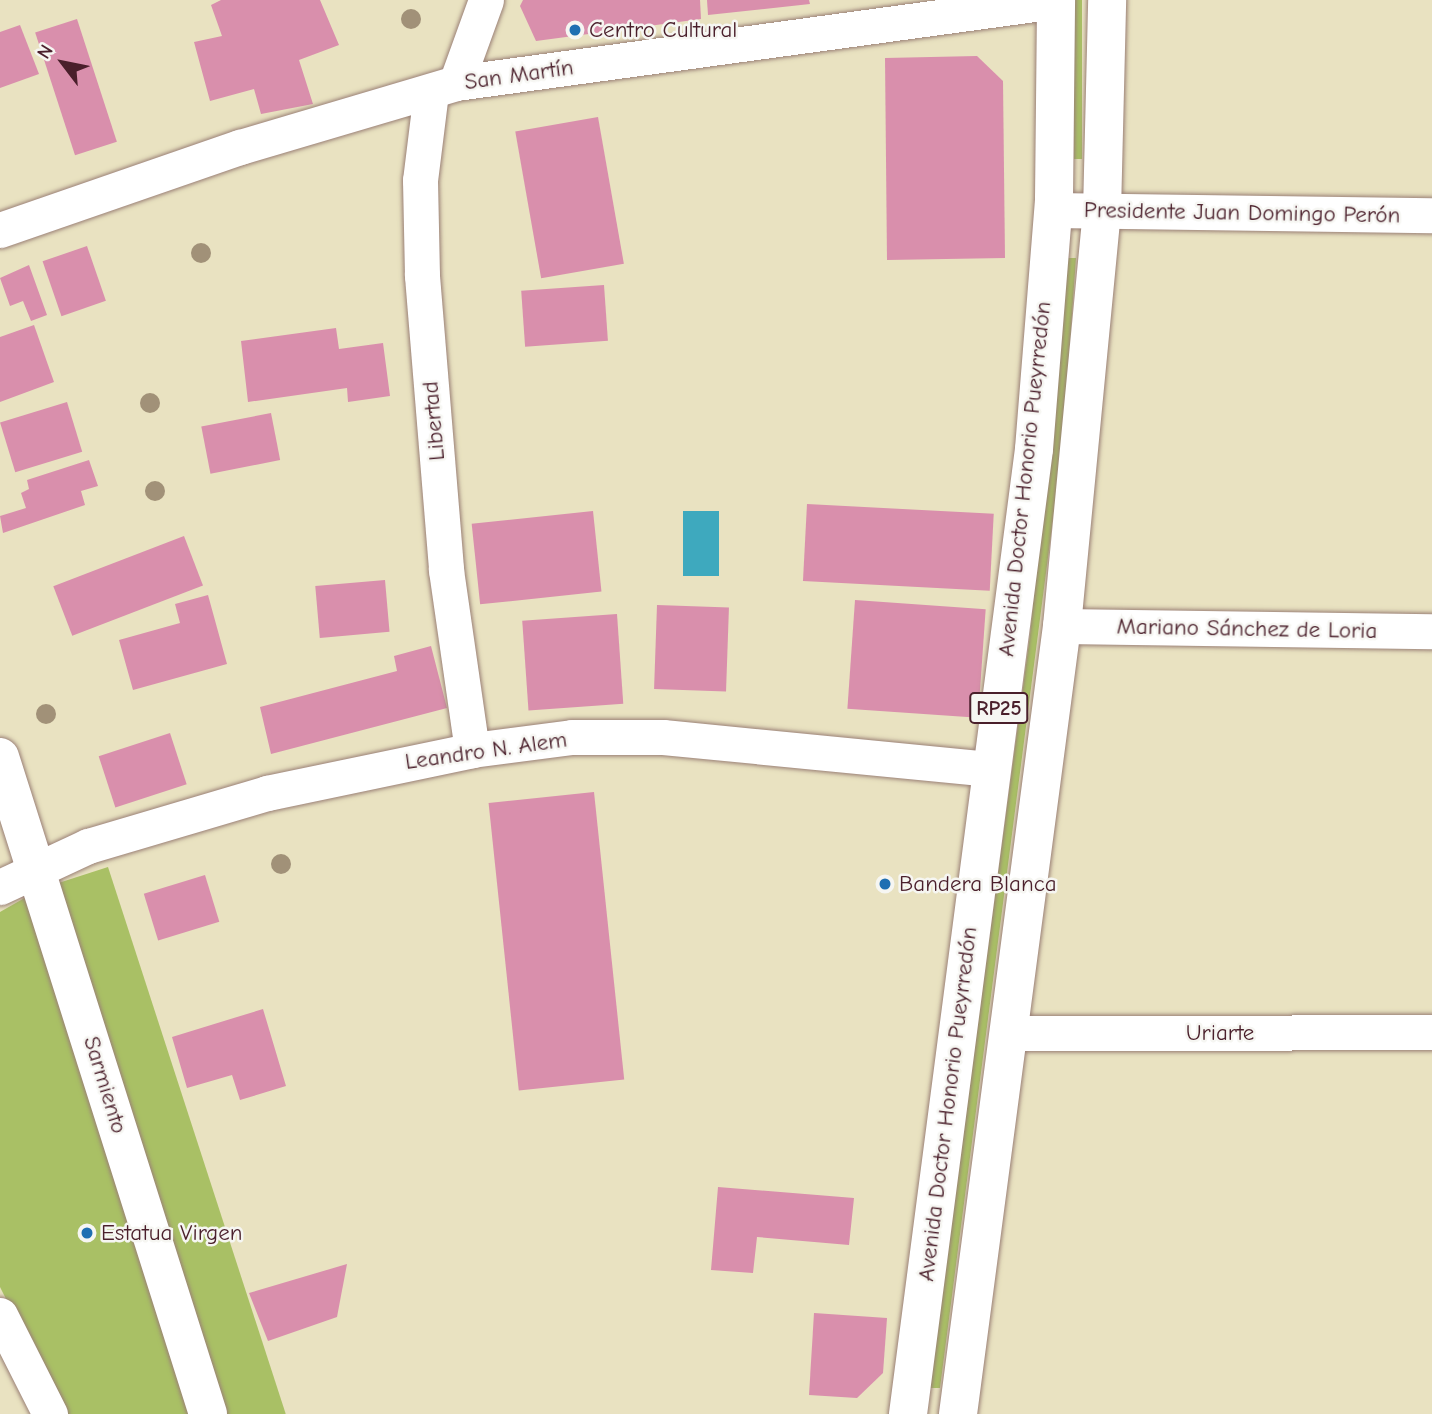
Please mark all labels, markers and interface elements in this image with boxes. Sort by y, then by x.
place label: Centro Cultural [589,16,737,44]
marker: Centro Cultural [567,22,583,38]
north arrow [28,28,98,98]
text: N [33,41,58,63]
street label: San Martín [463,54,575,96]
street label: Presidente Juan Domingo Perón [1084,196,1400,230]
street label: Avenida Doctor Honorio Pueyrredón [993,300,1057,658]
street label: Libertad [417,380,451,462]
street label: Mariano Sánchez de Loria [1116,613,1378,645]
road number: RP25 [969,690,1029,726]
street label: Leandro N. Alem [403,726,569,776]
place label: Bandera Blanca [899,870,1057,898]
marker: Bandera Blanca [877,876,893,892]
street label: Avenida Doctor Honorio Pueyrredón [913,925,983,1283]
street label: Uriarte [1186,1019,1254,1047]
street label: Sarmiento [77,1033,133,1137]
place label: Estatua Virgen [101,1219,243,1247]
marker: Estatua Virgen [79,1225,95,1241]

